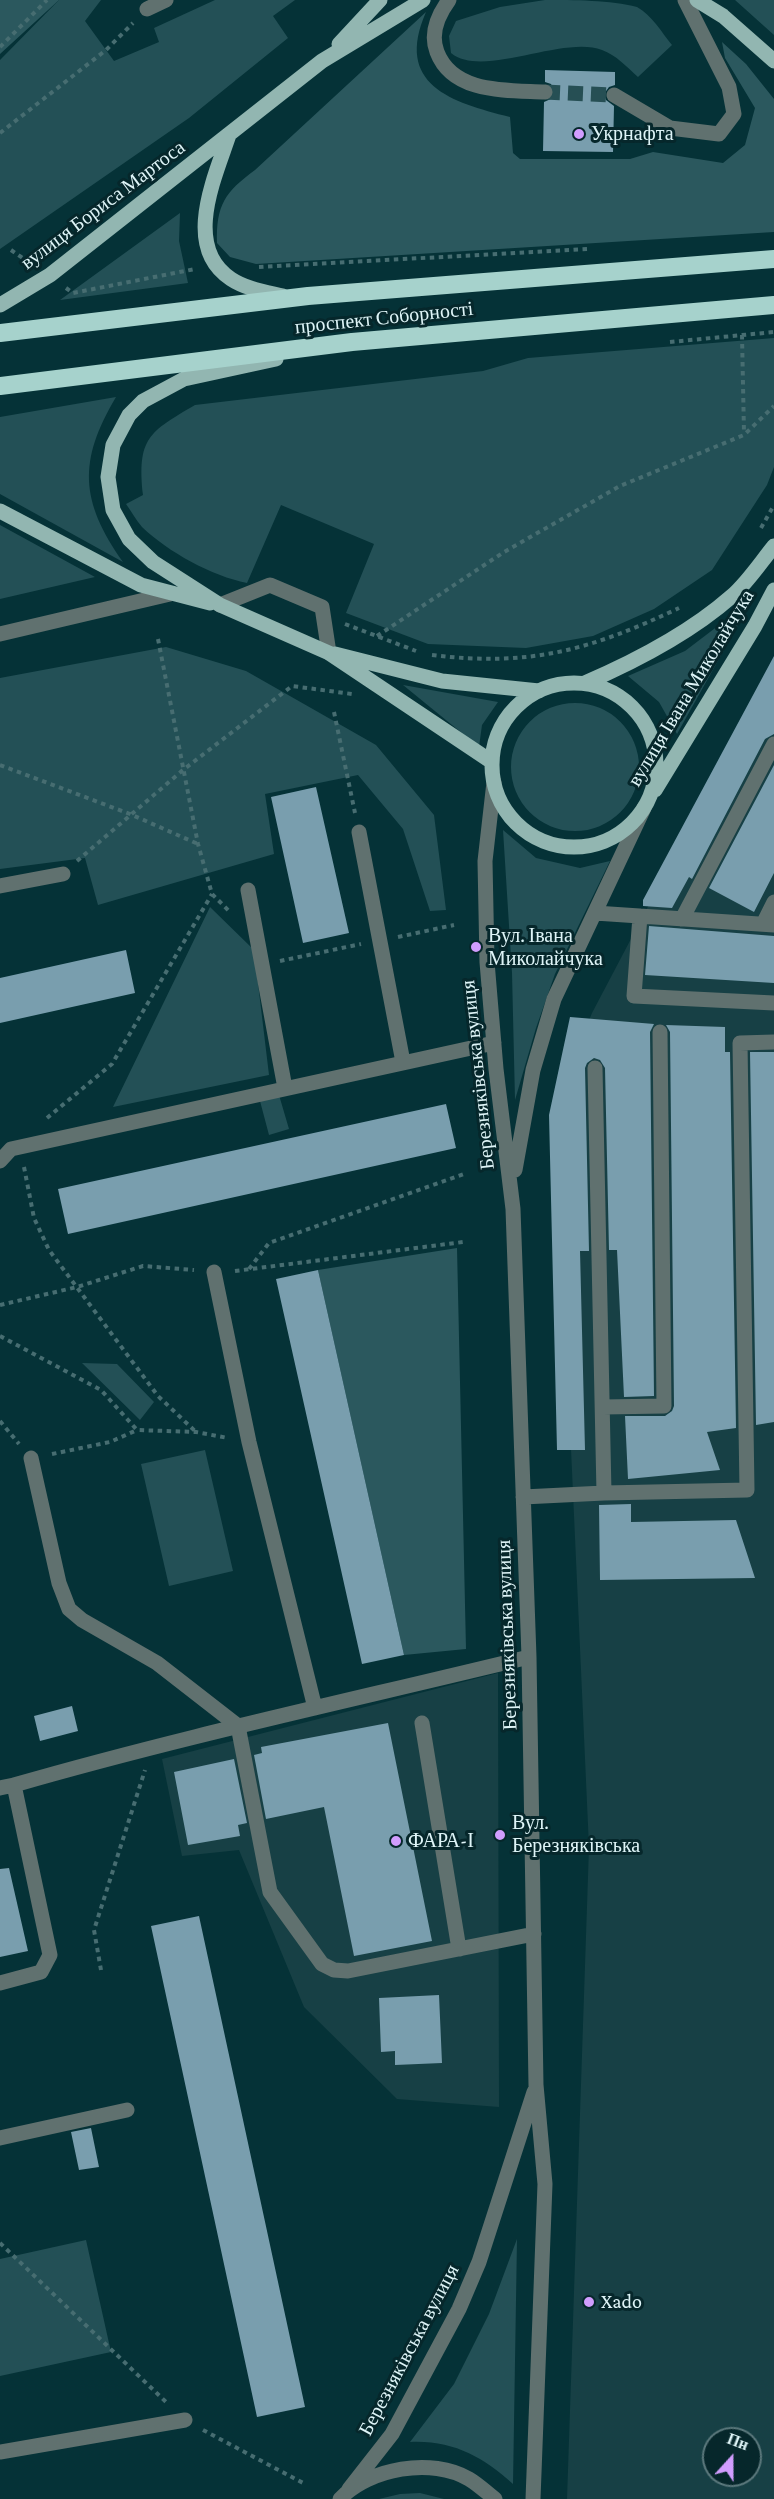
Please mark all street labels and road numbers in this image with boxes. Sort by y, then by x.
street label: вулиця Бориса Мартоса [16,135,190,275]
street label: проспект Соборності [293,297,475,339]
street label: вулиця Івана Миколайчука [623,585,759,791]
street label: Березняківська вулиця [456,979,500,1171]
street label: Березняківська вулиця [492,1539,522,1731]
street label: Березняківська вулиця [354,2260,464,2440]

